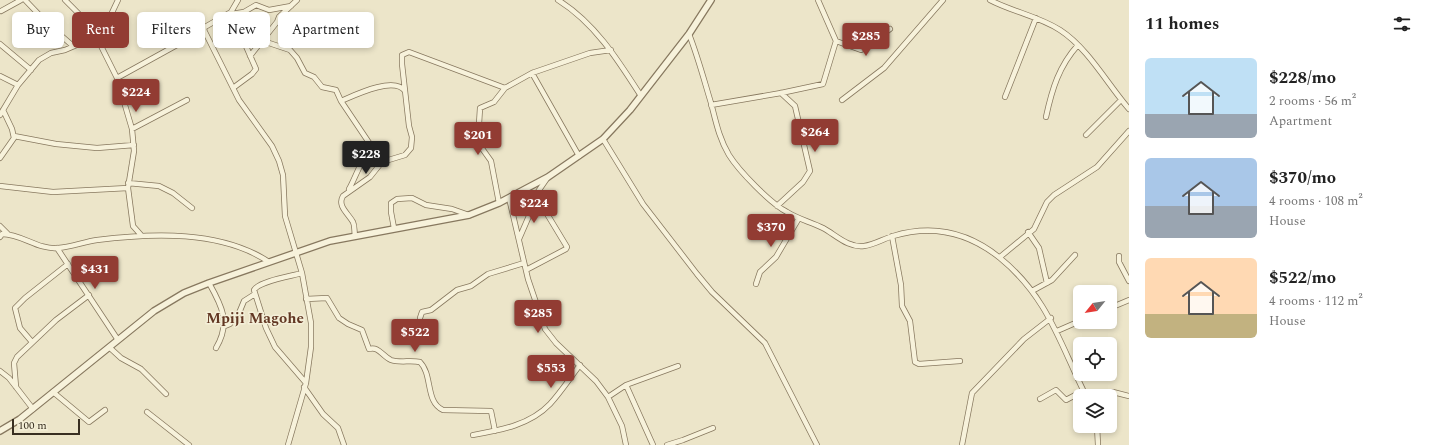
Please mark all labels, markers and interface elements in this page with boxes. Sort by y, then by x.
text: 11 homes [1145,11,1219,37]
chip: Buy [12,12,64,48]
chip: Rent [72,12,129,48]
chip: Filters [137,12,205,48]
chip: New [213,12,270,48]
chip: Apartment [278,12,374,48]
icon: filters [1391,13,1413,35]
pin: $285 [842,23,890,57]
text: $285 [851,26,881,46]
text: $228/mo [1269,65,1336,91]
icon: home [1177,74,1225,122]
pin: $224 [112,79,160,113]
text: $224 [121,82,151,102]
text: 2 rooms · 56 m² [1269,91,1356,111]
text: Apartment [1269,111,1332,131]
pin: $264 [791,119,839,153]
pin: $201 [454,122,502,156]
text: $264 [800,122,830,142]
text: $201 [463,125,493,145]
pin: $228 [342,141,390,175]
text: $228 [351,144,381,164]
text: $370/mo [1269,165,1336,191]
icon: home [1177,174,1225,222]
pin: $224 [510,190,558,224]
text: 4 rooms · 108 m² [1269,191,1363,211]
text: $224 [519,193,549,213]
text: House [1269,211,1306,231]
pin: $370 [747,214,795,248]
text: $370 [756,217,786,237]
pin: $431 [71,256,119,290]
text: $431 [80,259,110,279]
text: $522/mo [1269,265,1336,291]
icon: home [1177,274,1225,322]
north arrow [1073,285,1117,329]
map controls [1073,285,1117,433]
text: 4 rooms · 112 m² [1269,291,1363,311]
pin: $285 [514,300,562,334]
text: $285 [523,303,553,323]
district label: Mpiji Magohe [206,307,304,330]
text: House [1269,311,1306,331]
pin: $522 [391,319,439,353]
text: $522 [400,322,430,342]
button: locate [1073,337,1117,381]
pin: $553 [527,355,575,389]
text: $553 [536,358,566,378]
button: layers [1073,389,1117,433]
scale bar [12,417,80,436]
text: 100 m [18,417,47,434]

